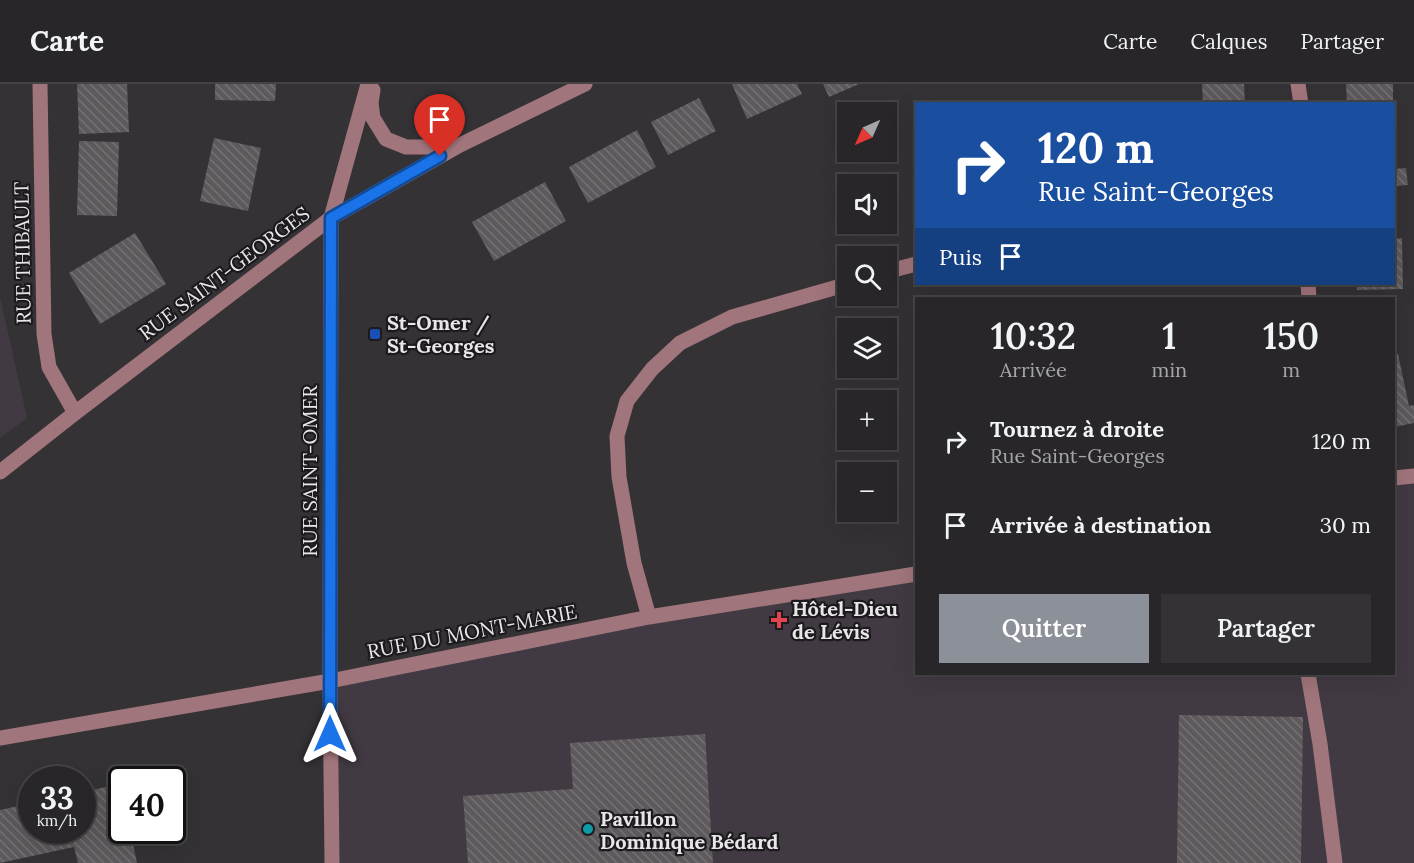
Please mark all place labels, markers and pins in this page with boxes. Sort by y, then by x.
pin [414,94,465,156]
place label: St-Omer / St-Georges [387,310,495,358]
marker: St-Omer / St-Georges [368,327,382,341]
place label: Hôtel-Dieu de Lévis [792,596,898,644]
marker: Hôtel-Dieu de Lévis [770,611,788,629]
place label: Pavillon Dominique Bédard [600,806,778,854]
marker: Pavillon Dominique Bédard [581,822,595,836]

